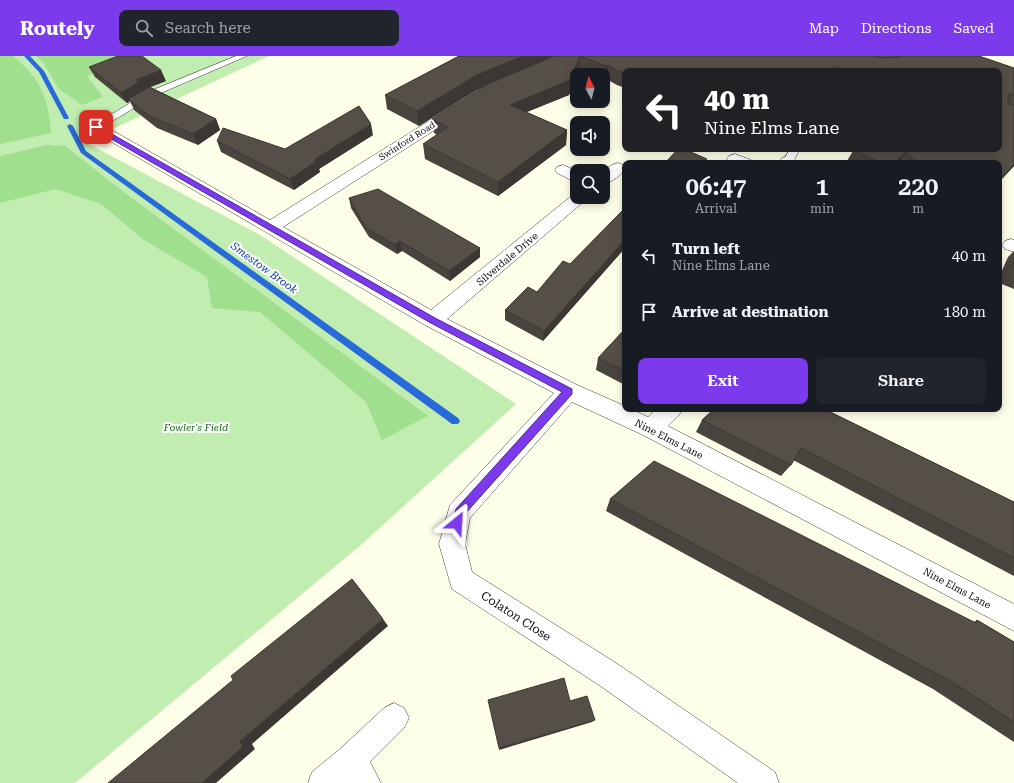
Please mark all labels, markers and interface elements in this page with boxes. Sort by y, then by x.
search box [119,10,399,46]
text: Routely [20,17,95,40]
icon: search [133,17,155,39]
text: Search here [165,19,251,37]
text: Map [809,20,839,36]
text: Directions [861,20,931,36]
text: Saved [953,20,994,36]
north arrow [570,68,610,108]
map controls [570,68,610,204]
text: 40 m [704,83,769,116]
icon: left [638,84,690,136]
pin [79,110,113,144]
icon: arrive [85,116,107,138]
button: sound [570,116,610,156]
text: Nine Elms Lane [704,117,839,138]
street label: Swinford Road [377,120,437,162]
button: search [570,164,610,204]
text: 06:47 [686,173,746,201]
text: 1 [816,173,829,201]
text: 220 [898,173,938,201]
text: Arrival [695,201,737,216]
text: min [810,201,834,216]
text: m [912,201,924,216]
street label: Silverdale Drive [474,230,540,288]
water label: Smestow Brook [227,239,300,297]
text: Turn left [672,240,740,258]
icon: left [638,245,660,267]
text: 40 m [952,247,986,265]
text: Nine Elms Lane [672,258,770,273]
icon: arrive [638,301,660,323]
text: Arrive at destination [672,303,828,321]
text: 180 m [943,303,986,321]
button: Exit [638,358,808,404]
button: Share [816,358,986,404]
street label: Nine Elms Lane [633,417,705,461]
park label: Fowler's Field [163,422,228,433]
position arrow [436,502,478,544]
street label: Nine Elms Lane [921,565,993,611]
street label: Colaton Close [478,588,554,644]

